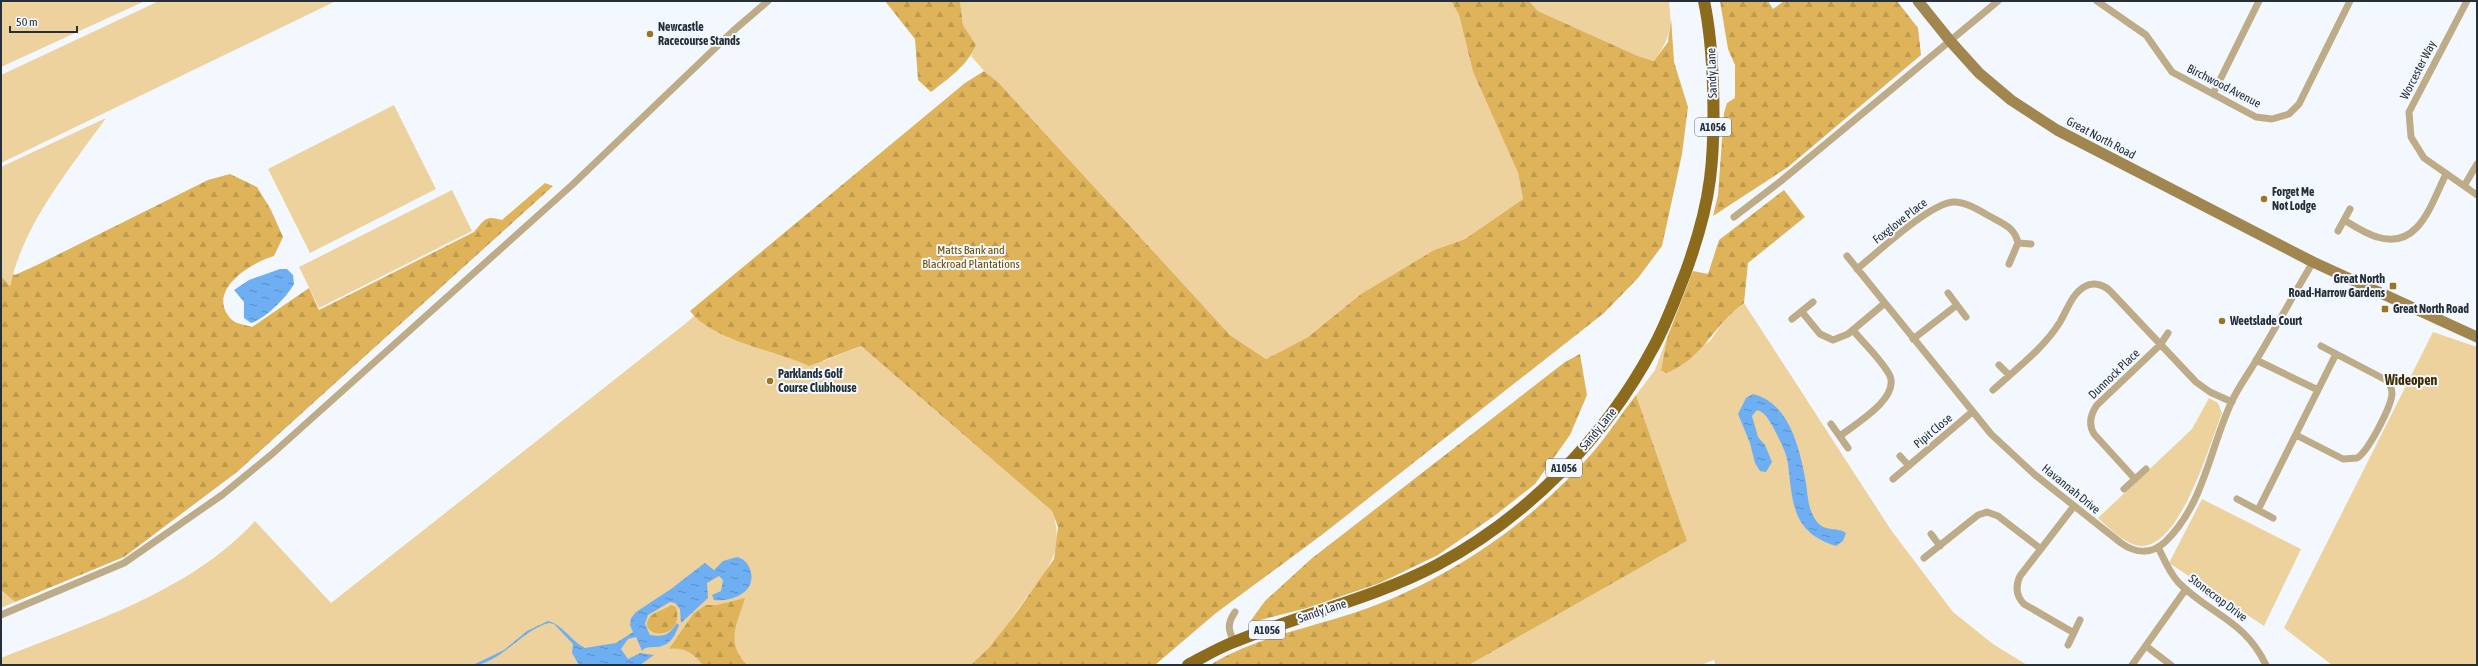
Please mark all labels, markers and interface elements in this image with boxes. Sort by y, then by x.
scale bar [10,8,77,34]
text: 50 m [16,15,38,29]
place label: Newcastle Racecourse Stands [658,20,741,48]
marker: Newcastle Racecourse Stands [645,29,655,39]
street label: Worcester Way [2397,38,2439,102]
street label: Sandy Lane [1704,48,1720,98]
street label: Birchwood Avenue [2185,61,2263,111]
street label: Great North Road [2064,114,2138,162]
road number: A1056 [1695,118,1731,136]
place label: Forget Me Not Lodge [2272,185,2317,213]
marker: Forget Me Not Lodge [2259,194,2269,204]
street label: Foxglove Place [1870,195,1930,247]
park label: Matts Bank and Blackroad Plantations [922,243,1020,271]
place label: Great North Road-Harrow Gardens [2288,272,2386,300]
marker: Great North Road-Harrow Gardens [2388,281,2398,291]
place label: Great North Road [2393,302,2469,316]
marker: Great North Road [2380,304,2390,314]
place label: Weetslade Court [2229,314,2303,328]
marker: Weetslade Court [2217,316,2227,326]
street label: Dunnock Place [2086,346,2142,402]
place label: Parklands Golf Course Clubhouse [778,367,857,395]
district label: Wideopen [2384,372,2438,388]
marker: Parklands Golf Course Clubhouse [765,376,775,386]
street label: Sandy Lane [1577,405,1619,453]
street label: Pipit Close [1911,411,1955,451]
road number: A1056 [1546,459,1582,477]
street label: Havannah Drive [2039,461,2103,517]
street label: Stonecrop Drive [2186,572,2250,624]
street label: Sandy Lane [1296,596,1348,626]
road number: A1056 [1249,621,1285,639]

